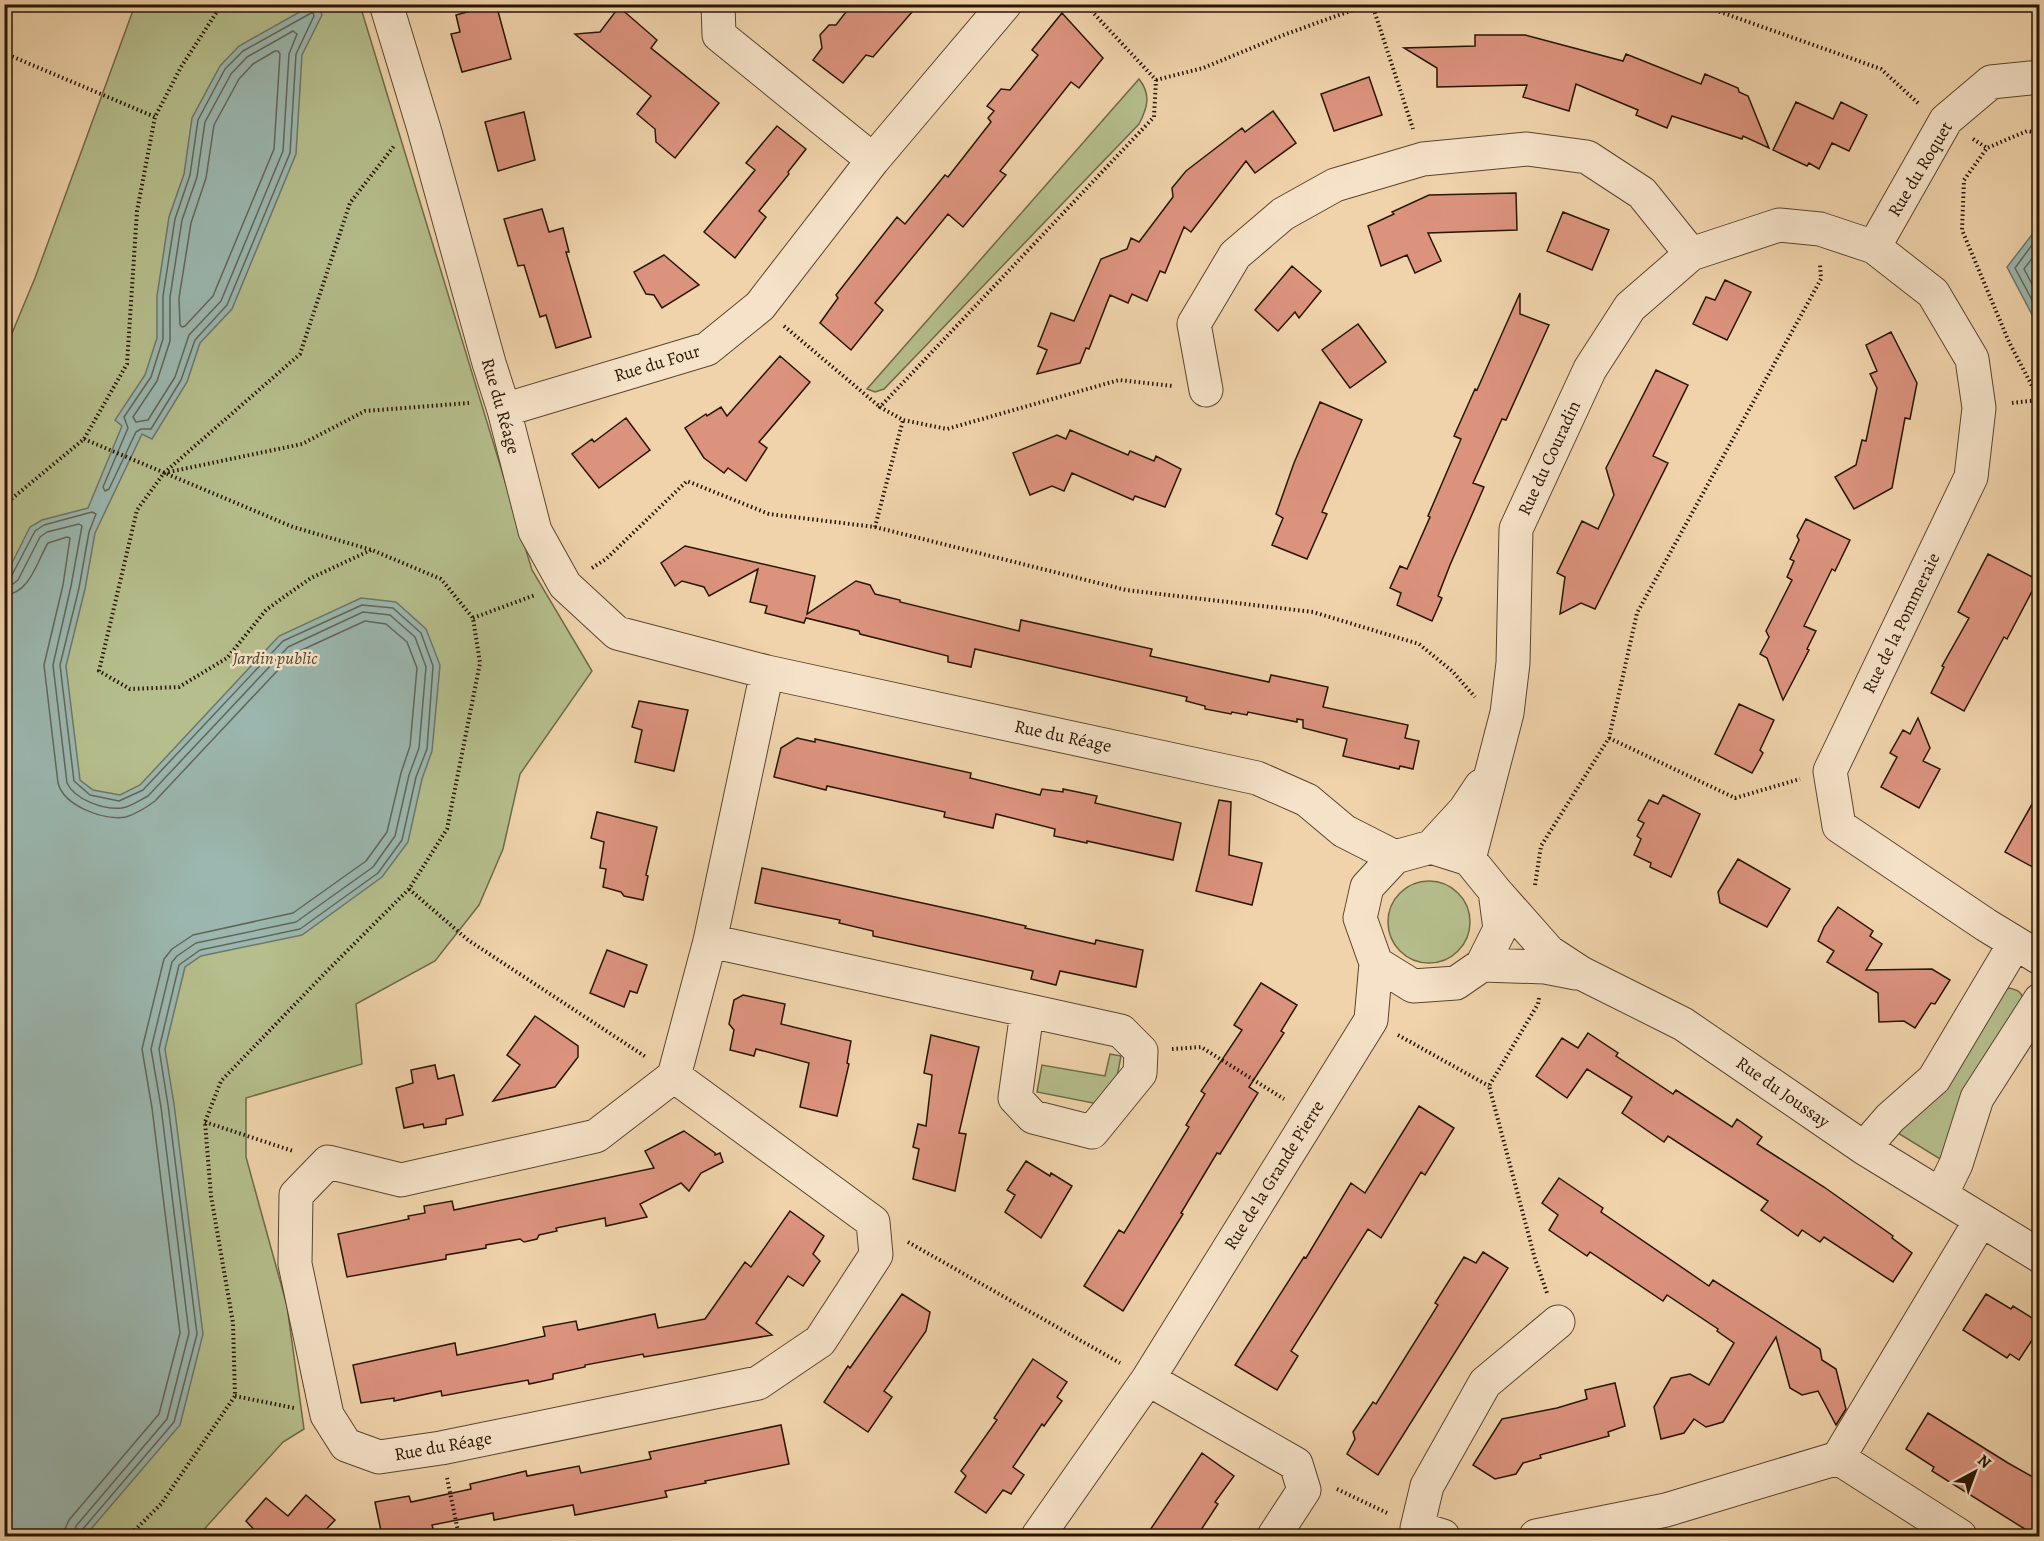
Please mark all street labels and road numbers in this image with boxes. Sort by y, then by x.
street label: Rue du Roquet [1882,117,1958,221]
street label: Rue du Four [611,339,703,387]
street label: Rue du Réage [476,355,526,457]
street label: Rue du Couradin [1512,397,1586,519]
street label: Rue de la Pommeraie [1857,549,1945,697]
street label: Rue du Réage [1012,714,1114,758]
street label: Rue du Joussay [1731,1051,1835,1134]
street label: Rue de la Grande Pierre [1218,1096,1330,1254]
street label: Rue du Réage [392,1426,494,1466]

